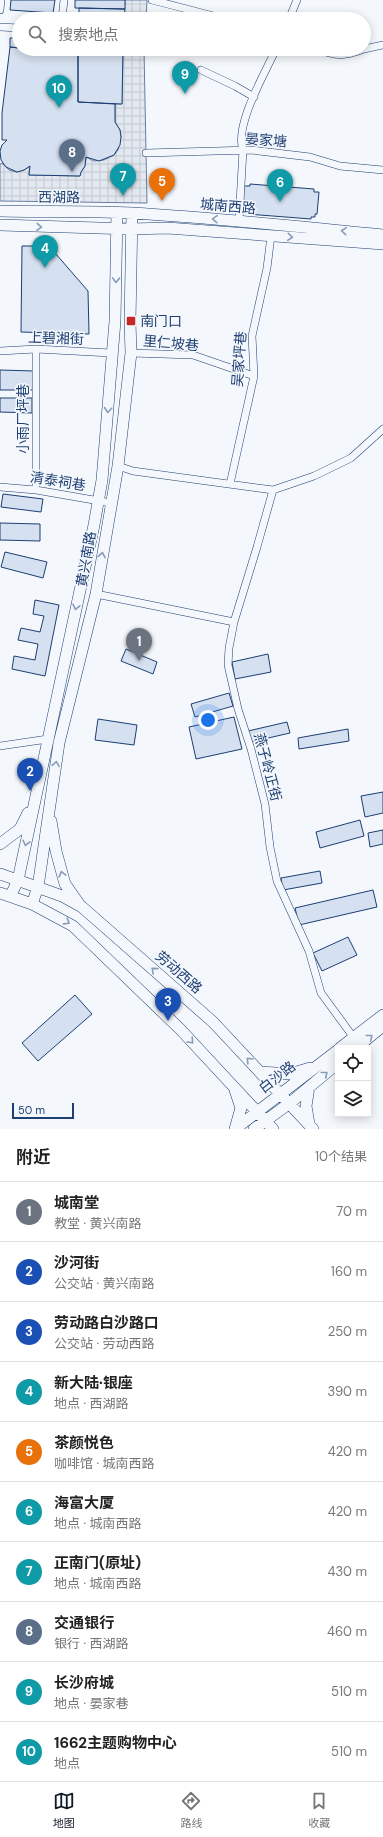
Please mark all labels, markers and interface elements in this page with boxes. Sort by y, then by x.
search box [12,12,371,56]
icon: search [26,23,48,45]
text: 搜索地点 [58,25,118,45]
pin: 9 [172,61,198,94]
pin: 10 [46,75,72,108]
street label: 晏家塘 [244,130,288,150]
pin: 8 [59,139,85,172]
pin: 7 [110,163,136,196]
pin: 5 [149,168,175,201]
pin: 6 [267,169,293,202]
street label: 西湖路 [38,188,80,206]
street label: 城南西路 [199,195,257,217]
one-way arrow [212,214,218,223]
one-way arrow [36,222,42,231]
one-way arrow [341,227,347,236]
one-way arrow [287,233,293,242]
pin: 4 [32,235,58,268]
one-way arrow [112,277,120,283]
place label: 南门口 [140,312,182,330]
marker: 南门口 [125,315,137,327]
street label: 上碧湘街 [28,328,84,348]
street label: 吴家坪巷 [228,330,250,388]
street label: 里仁坡巷 [142,332,200,354]
street label: 小雨厂坪巷 [14,384,32,454]
one-way arrow [103,407,112,413]
street label: 清泰祠巷 [29,468,87,494]
street label: 黄兴南路 [72,530,100,588]
one-way arrow [98,552,106,558]
one-way arrow [73,604,81,610]
pin: 1 [126,628,152,661]
your location [198,710,218,730]
street label: 燕子岭正街 [250,731,286,803]
pin: 2 [17,758,43,791]
one-way arrow [51,761,60,767]
one-way arrow [22,840,30,847]
one-way arrow [58,870,67,877]
one-way arrow [63,917,70,925]
street label: 劳动西路 [152,947,206,997]
one-way arrow [151,968,159,975]
pin: 3 [155,988,181,1021]
one-way arrow [365,1035,372,1042]
one-way arrow [186,1036,194,1044]
map controls [335,1045,371,1117]
button: locate [335,1045,371,1081]
one-way arrow [246,1057,253,1064]
street label: 白沙路 [255,1057,299,1097]
one-way arrow [320,1072,327,1079]
button: layers [335,1081,371,1117]
scale bar [12,1101,74,1120]
text: 50 m [18,1103,45,1117]
text: 附近 [16,1146,50,1168]
text: 10个结果 [315,1148,367,1165]
text: 城南堂 [54,1193,99,1213]
text: 1 [27,1203,31,1220]
text: 70 m [336,1203,367,1220]
text: 教堂 · 黄兴南路 [54,1215,142,1232]
text: 沙河街 [54,1253,99,1273]
text: 2 [25,1263,33,1280]
text: 160 m [331,1263,367,1280]
text: 公交站 · 黄兴南路 [54,1275,155,1292]
text: 劳动路白沙路口 [54,1313,159,1333]
text: 3 [25,1323,33,1340]
text: 250 m [328,1323,367,1340]
text: 公交站 · 劳动西路 [54,1335,155,1352]
text: 新大陆·银座 [54,1373,133,1393]
text: 4 [25,1383,33,1400]
text: 390 m [328,1383,367,1400]
text: 地点 · 西湖路 [54,1395,129,1412]
text: 茶颜悦色 [54,1433,114,1453]
text: 5 [25,1443,33,1460]
text: 420 m [328,1443,367,1460]
text: 咖啡馆 · 城南西路 [54,1455,155,1472]
text: 海富大厦 [54,1493,114,1513]
text: 6 [25,1503,33,1520]
text: 420 m [328,1503,367,1520]
text: 地点 · 城南西路 [54,1515,142,1532]
text: 正南门(原址) [54,1553,141,1573]
text: 7 [26,1563,32,1580]
text: 430 m [327,1563,367,1580]
text: 地点 · 城南西路 [54,1575,142,1592]
text: 交通银行 [54,1613,114,1633]
text: 8 [25,1623,33,1640]
text: 460 m [327,1623,367,1640]
text: 银行 · 西湖路 [54,1635,129,1652]
text: 长沙府城 [54,1673,114,1693]
text: 9 [25,1683,33,1700]
text: 510 m [331,1683,367,1700]
text: 地点 · 晏家巷 [54,1695,129,1712]
text: 1662主题购物中心 [54,1733,177,1753]
text: 10 [22,1743,36,1760]
text: 510 m [331,1743,367,1760]
text: 地点 [54,1755,80,1772]
tab: 地图 [53,1790,75,1830]
tab: 路线 [180,1790,202,1830]
tab: 收藏 [308,1790,330,1830]

